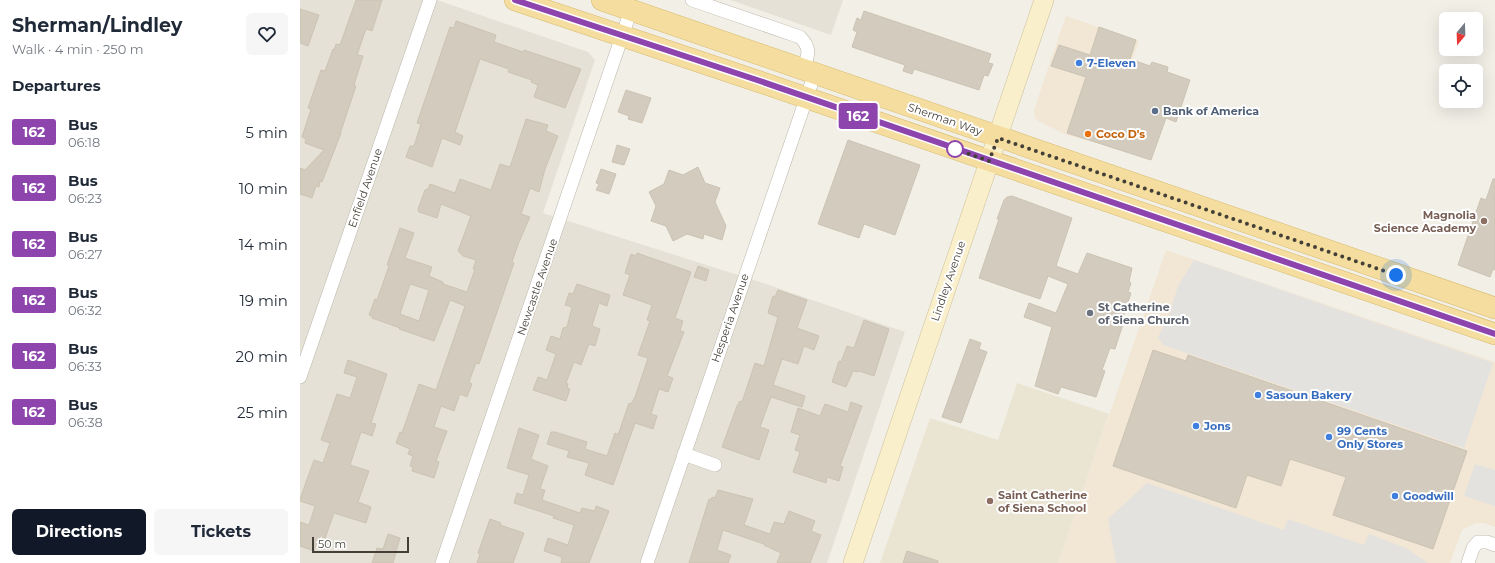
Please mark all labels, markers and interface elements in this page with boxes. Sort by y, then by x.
north arrow [1439,12,1483,56]
map controls [1439,12,1483,108]
button: heart [246,13,288,55]
text: Sherman/Lindley [12,14,182,37]
text: Walk · 4 min · 250 m [12,41,143,57]
place label: 7-Eleven [1087,56,1136,70]
marker: 7-Eleven [1074,58,1084,68]
button: locate [1439,64,1483,108]
text: Departures [12,76,101,95]
street label: Sherman Way [906,100,984,138]
line badge: 162 [835,103,881,129]
place label: Bank of America [1163,104,1259,118]
marker: Bank of America [1150,106,1160,116]
text: 162 [847,107,869,125]
text: Bus [68,115,98,134]
text: 162 [23,123,45,141]
text: 5 min [245,123,288,142]
place label: Coco D's [1096,127,1145,141]
marker: Coco D's [1083,129,1093,139]
text: 06:18 [68,134,100,150]
unlabelled marker [946,140,964,158]
street label: Enfield Avenue [345,146,385,229]
text: Bus [68,171,98,190]
text: 162 [23,179,45,197]
text: 10 min [239,179,288,198]
text: 06:23 [68,190,102,206]
place label: Magnolia Science Academy [1374,208,1476,235]
marker: Magnolia Science Academy [1479,216,1489,226]
text: Bus [68,227,98,246]
text: 162 [23,235,45,253]
text: 14 min [239,235,288,254]
street label: Newcastle Avenue [514,236,560,337]
street label: Lindley Avenue [928,239,968,323]
text: 06:27 [68,246,102,262]
your location [1386,265,1406,285]
street label: Hesperia Avenue [708,271,752,364]
text: Bus [68,283,98,302]
text: 162 [23,291,45,309]
text: 19 min [239,291,288,310]
place label: St Catherine of Siena Church [1098,300,1189,327]
text: 06:32 [68,302,102,318]
marker: St Catherine of Siena Church [1085,308,1095,318]
text: Bus [68,339,98,358]
text: 162 [23,347,45,365]
text: 20 min [236,347,288,366]
text: 06:33 [68,358,102,374]
place label: Sasoun Bakery [1266,388,1352,402]
marker: Sasoun Bakery [1253,390,1263,400]
text: Bus [68,395,98,414]
text: 162 [23,403,45,421]
text: 25 min [237,403,288,422]
text: 06:38 [68,414,103,430]
place label: Jons [1203,419,1231,433]
marker: Jons [1191,421,1201,431]
place label: 99 Cents Only Stores [1337,424,1403,451]
marker: 99 Cents Only Stores [1324,432,1334,442]
place label: Saint Catherine of Siena School [998,488,1087,515]
place label: Goodwill [1403,489,1454,503]
marker: Goodwill [1390,491,1400,501]
marker: Saint Catherine of Siena School [985,496,995,506]
button: Directions [12,509,146,555]
button: Tickets [154,509,288,555]
scale bar [312,535,409,554]
text: 50 m [318,537,346,551]

